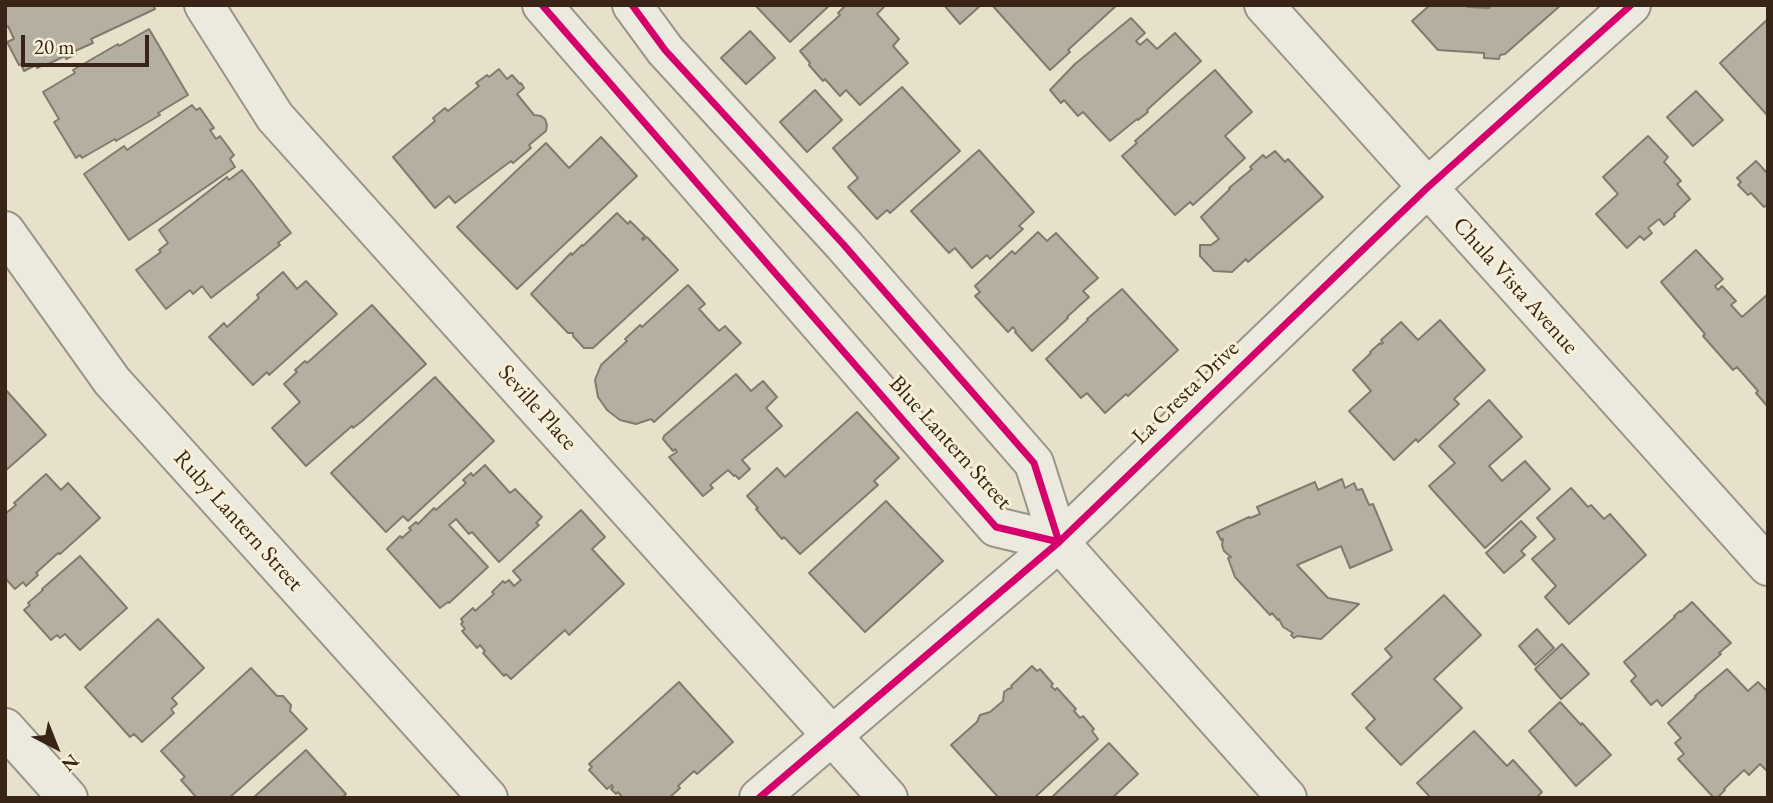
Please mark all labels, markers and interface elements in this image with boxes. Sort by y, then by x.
scale bar [24,21,152,65]
text: 20 m [34,33,75,60]
street label: Chula Vista Avenue [1446,212,1584,360]
street label: La Cresta Drive [1127,335,1245,451]
street label: Seville Place [492,360,582,456]
street label: Blue Lantern Street [883,370,1017,516]
street label: Ruby Lantern Street [167,445,309,597]
north arrow [21,712,91,782]
text: N [56,749,84,777]

